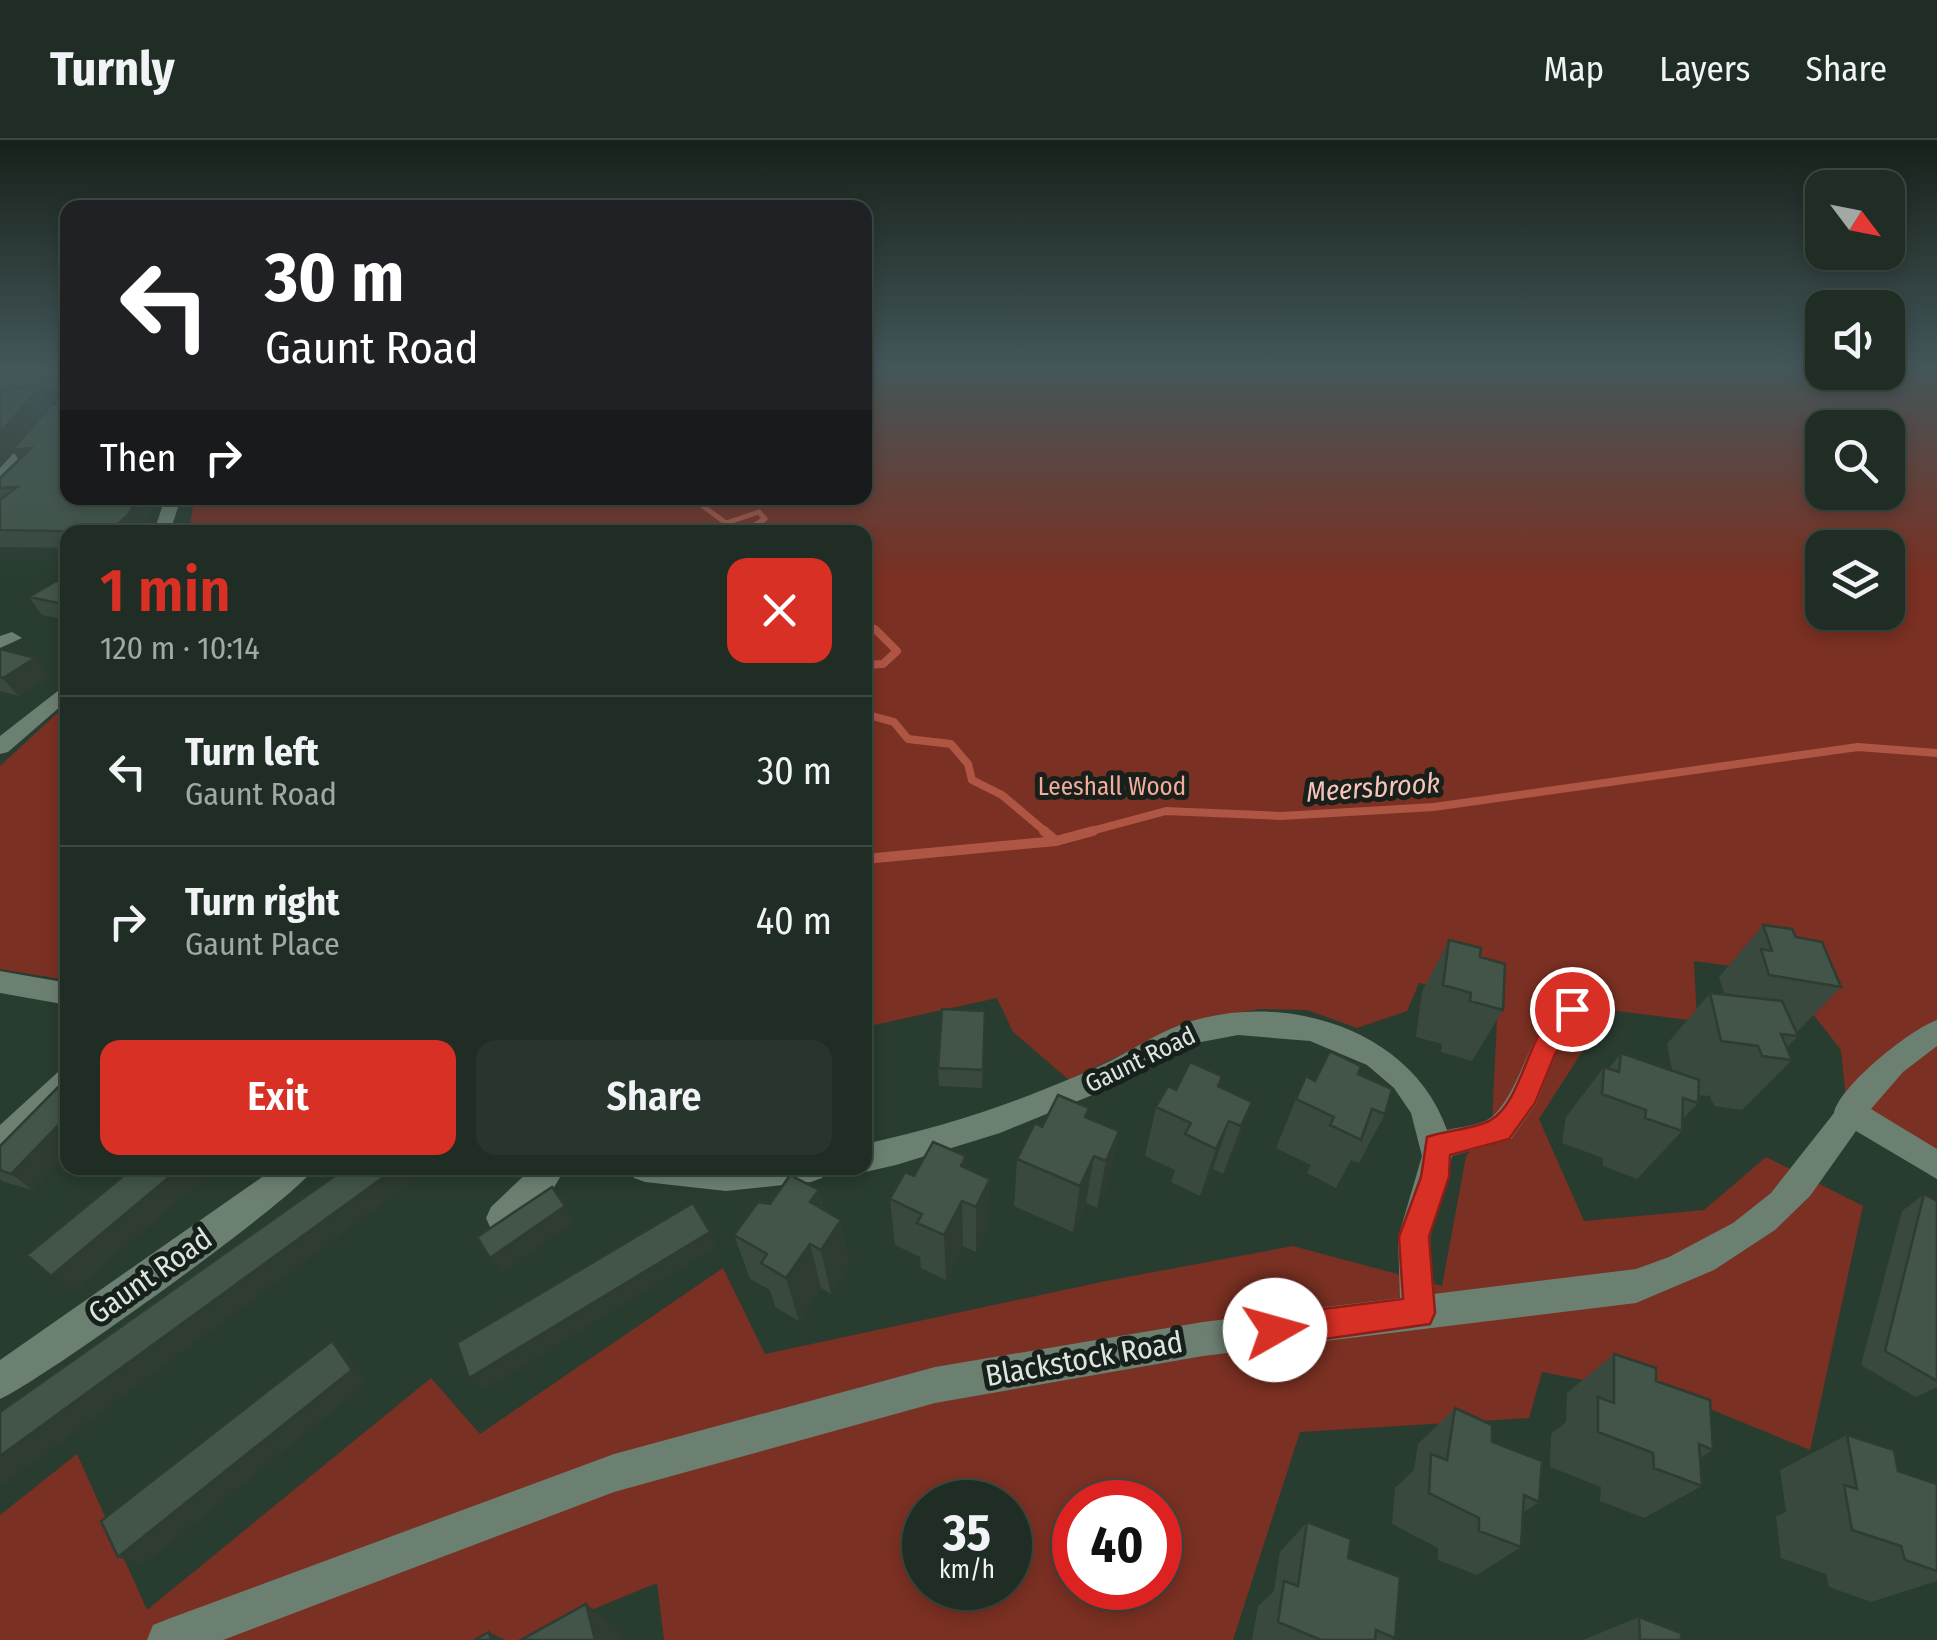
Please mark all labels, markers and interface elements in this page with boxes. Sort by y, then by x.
text: Turnly [50,40,175,98]
text: Map [1544,48,1604,90]
text: Layers [1659,48,1751,90]
text: Share [1806,48,1887,90]
north arrow [1805,170,1905,270]
map controls [1805,170,1905,630]
text: 30 m [265,236,404,320]
icon: left [100,240,230,370]
button: sound [1805,290,1905,390]
text: Gaunt Road [265,321,479,375]
button: search [1805,410,1905,510]
icon: right [196,430,251,485]
text: Then [100,435,176,481]
button: layers [1805,530,1905,630]
text: 1 min [100,555,231,627]
button: close [727,558,832,663]
text: 120 m · 10:14 [100,629,260,667]
text: Turn left [185,729,319,775]
icon: left [100,744,155,799]
text: 30 m [757,748,832,794]
water label: Meersbrook [1305,766,1441,809]
park label: Leeshall Wood [1038,772,1186,802]
text: Gaunt Road [185,775,337,813]
text: Turn right [185,879,339,925]
icon: right [100,894,155,949]
text: 40 m [756,898,832,944]
text: Gaunt Place [185,925,340,963]
pin [1530,967,1615,1052]
icon: arrive [1545,982,1600,1037]
street label: Gaunt Road [1081,1020,1200,1099]
button: Exit [100,1040,456,1155]
button: Share [476,1040,832,1155]
street label: Gaunt Road [81,1220,219,1332]
position arrow [1223,1278,1327,1382]
street label: Blackstock Road [983,1324,1185,1394]
speed limit sign: 40 [1052,1480,1182,1610]
text: 35 [943,1503,991,1563]
text: km/h [939,1555,995,1585]

